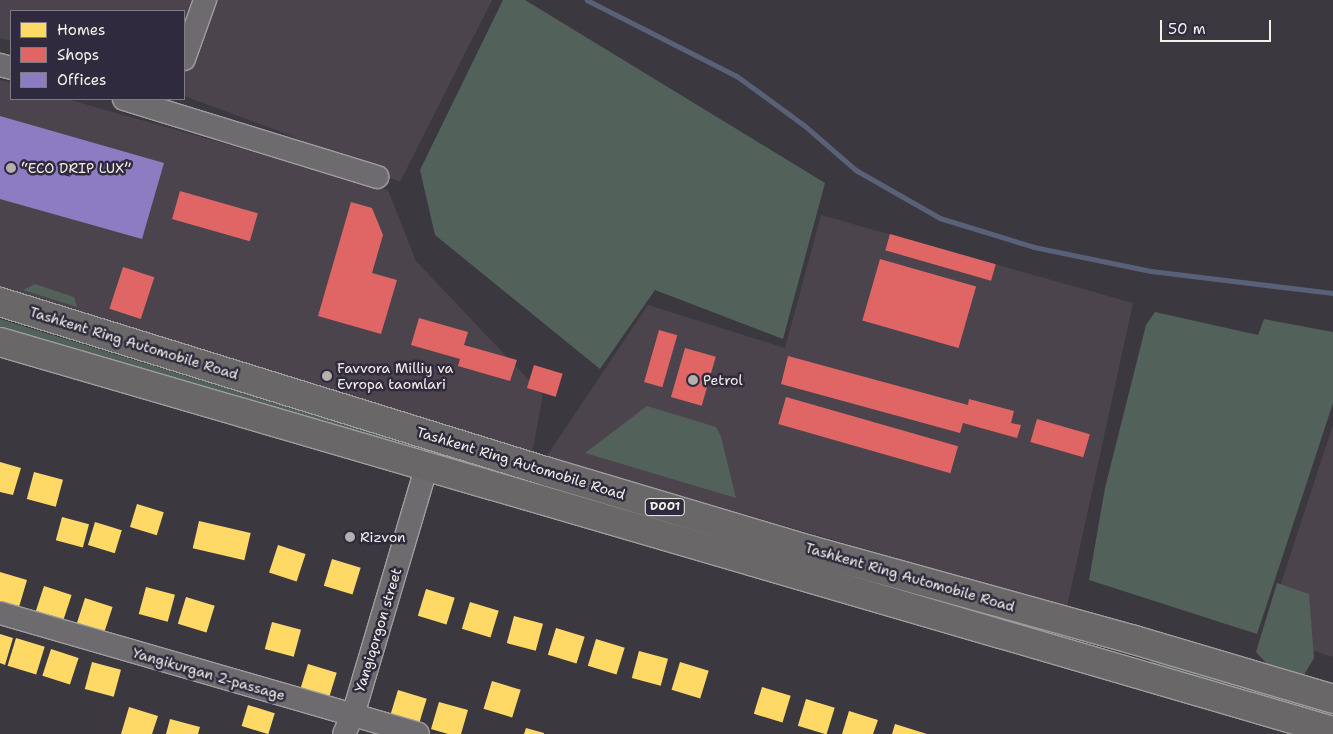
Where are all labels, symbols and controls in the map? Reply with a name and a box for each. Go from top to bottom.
legend [10,10,185,100]
scale bar [1163,10,1274,42]
text: 50 m [1168,19,1206,39]
text: Homes [57,20,105,40]
text: Shops [57,45,99,65]
text: Offices [57,70,106,90]
place label: “ECO DRIP LUX” [21,160,131,176]
marker: “ECO DRIP LUX” [5,162,17,174]
street label: Tashkent Ring Automobile Road [28,303,240,383]
place label: Favvora Milliy va Evropa taomlari [337,360,453,392]
marker: Favvora Milliy va Evropa taomlari [321,370,333,382]
place label: Petrol [703,372,743,388]
marker: Petrol [687,374,699,386]
street label: Tashkent Ring Automobile Road [415,423,627,503]
road number: D001 [644,498,686,516]
place label: Rizvon [360,529,406,545]
marker: Rizvon [344,531,356,543]
street label: Tashkent Ring Automobile Road [803,539,1017,615]
street label: Yangiqorgon street [351,566,405,694]
street label: Yangikurgan 2-passage [131,644,287,704]

